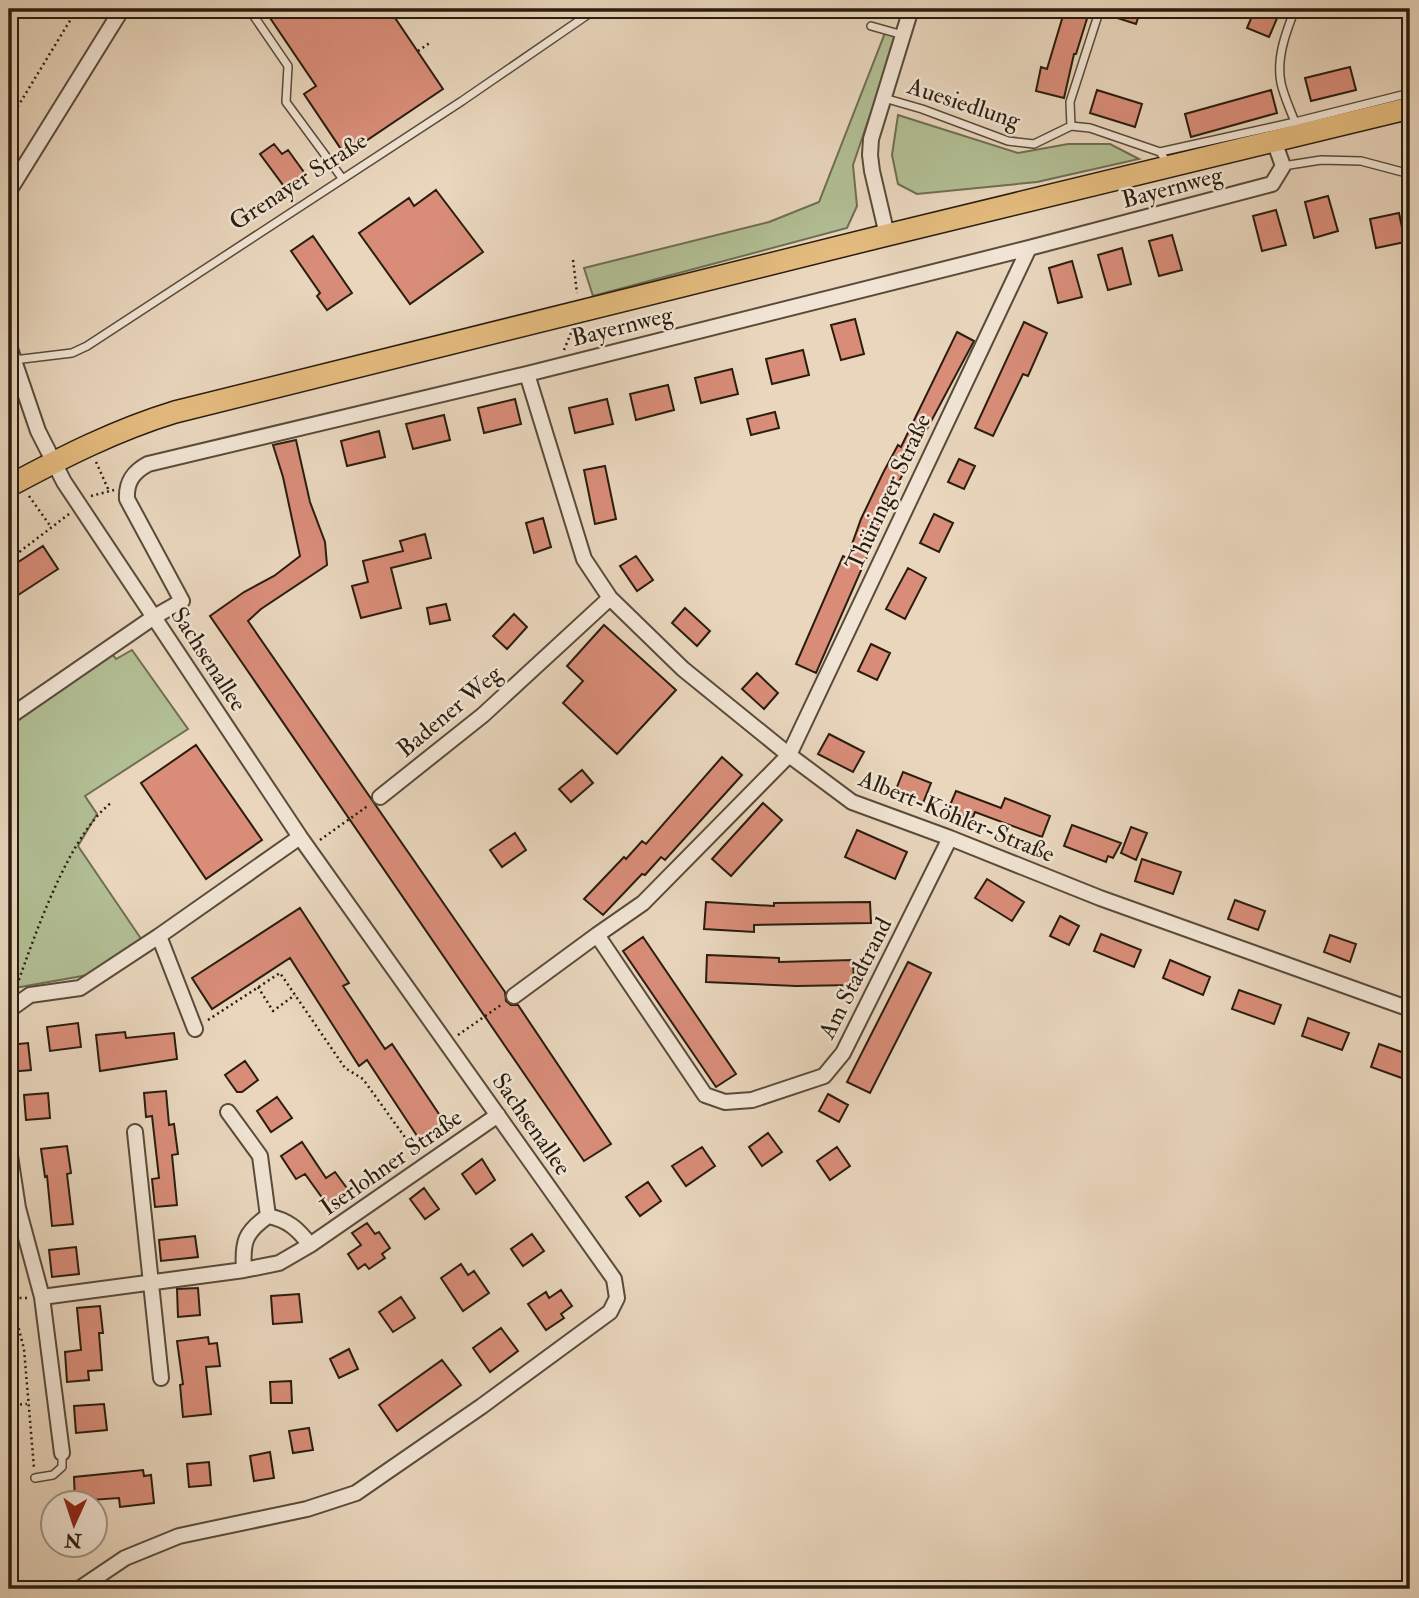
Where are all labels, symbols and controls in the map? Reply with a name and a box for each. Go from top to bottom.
street label: Auesiedlung [903,70,1025,137]
street label: Grenayer Straße [223,125,373,238]
street label: Bayernweg [1118,159,1227,216]
street label: Bayernweg [568,299,677,354]
street label: Thüringer Straße [839,409,938,575]
street label: Sachsenallee [163,601,254,717]
street label: Badener Weg [390,658,509,764]
street label: Albert-Köhler-Straße [853,763,1059,870]
street label: Am Stadtrand [811,912,899,1045]
street label: Sachsenallee [485,1067,578,1182]
street label: Iserlohner Straße [314,1102,468,1223]
north arrow [38,1490,108,1560]
text: N [63,1527,83,1552]

